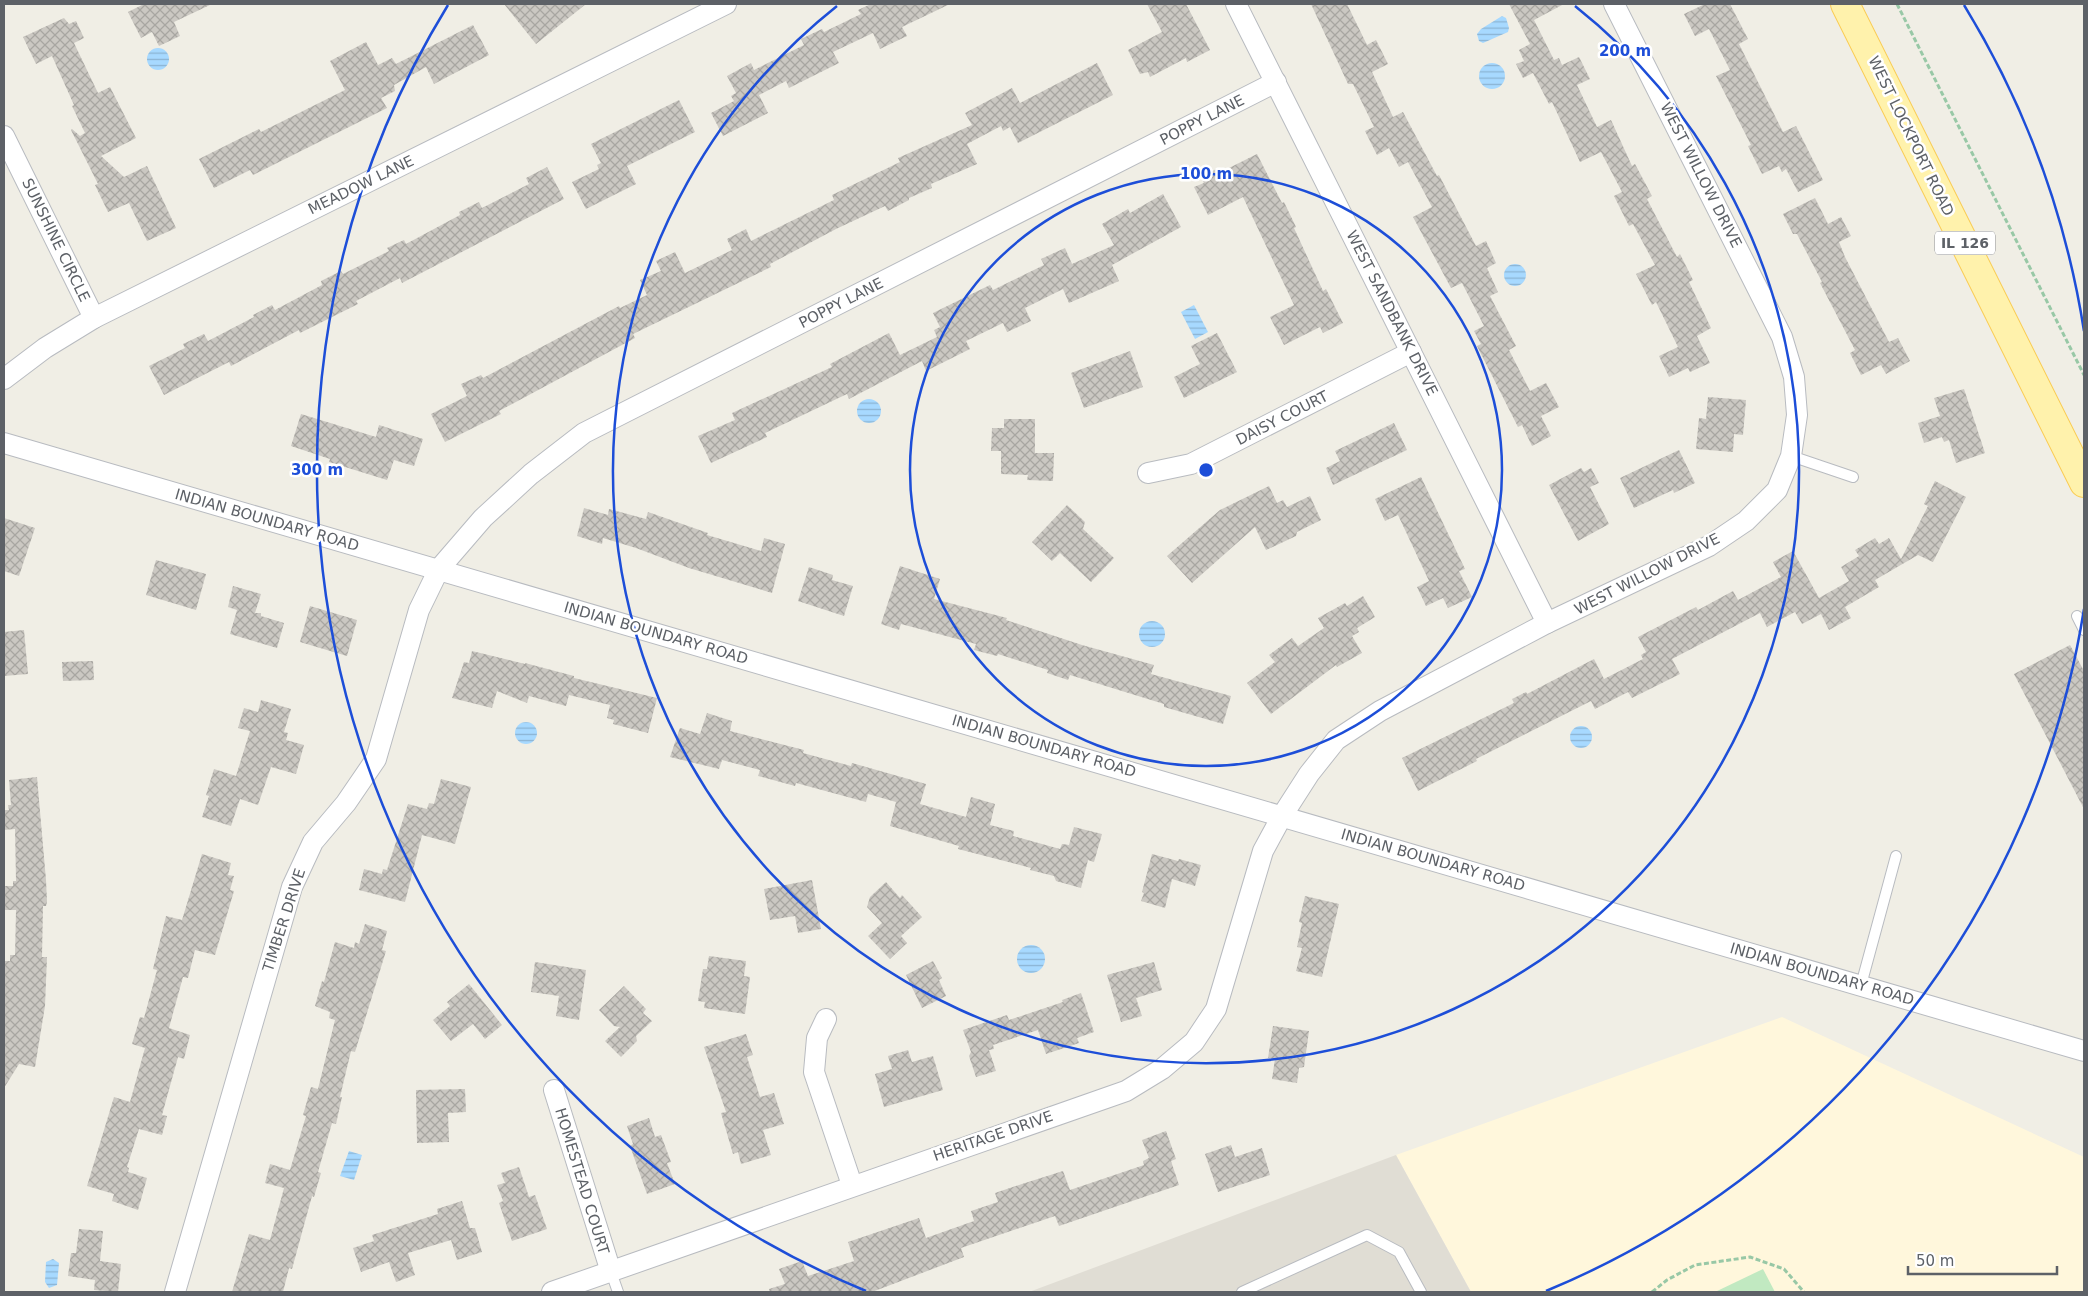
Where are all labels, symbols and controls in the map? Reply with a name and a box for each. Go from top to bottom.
text: 200 m [1599,42,1651,60]
street label: WEST LOCKPORT ROAD [1864,53,1958,219]
street label: POPPY LANE [1157,91,1247,149]
street label: WEST WILLOW DRIVE [1656,99,1746,251]
street label: MEADOW LANE [305,152,417,218]
text: 100 m [1180,165,1232,183]
street label: SUNSHINE CIRCLE [18,175,94,305]
street label: WEST SANDBANK DRIVE [1342,227,1442,399]
road number: IL 126 [1935,232,1995,254]
street label: POPPY LANE [796,274,886,332]
street label: DAISY COURT [1233,387,1332,449]
text: 300 m [291,461,343,479]
centre of rings [1197,461,1215,479]
street label: INDIAN BOUNDARY ROAD [173,485,361,555]
street label: WEST WILLOW DRIVE [1571,529,1723,619]
street label: INDIAN BOUNDARY ROAD [562,598,750,668]
street label: INDIAN BOUNDARY ROAD [950,711,1138,781]
street label: INDIAN BOUNDARY ROAD [1339,825,1527,895]
street label: TIMBER DRIVE [259,866,309,975]
street label: INDIAN BOUNDARY ROAD [1728,939,1916,1009]
street label: HOMESTEAD COURT [551,1106,613,1257]
street label: HERITAGE DRIVE [931,1107,1055,1165]
scale bar [1908,1244,2057,1276]
text: 50 m [1916,1252,1954,1270]

